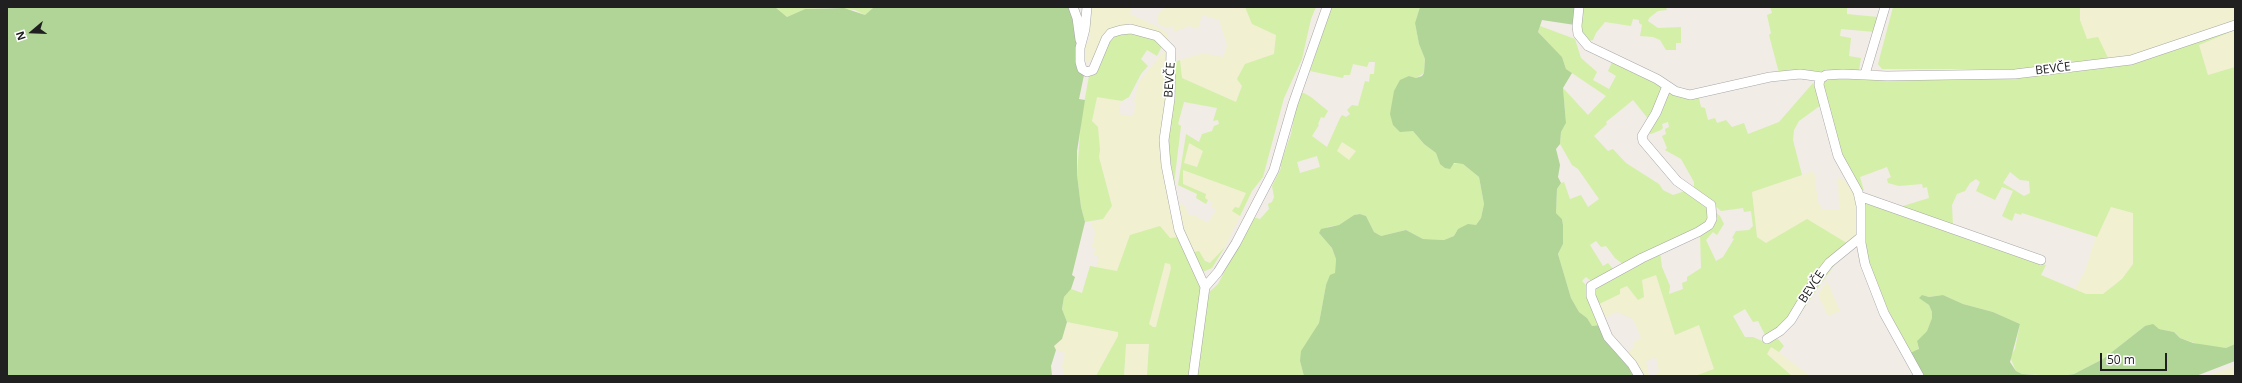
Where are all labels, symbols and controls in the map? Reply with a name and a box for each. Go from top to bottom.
north arrow [12,12,52,52]
text: N [12,29,29,43]
street label: BEVČE [2034,60,2072,78]
street label: BEVČE [1162,62,1178,98]
street label: BEVČE [1796,268,1828,306]
scale bar [2102,345,2169,371]
text: 50 m [2107,351,2135,368]

